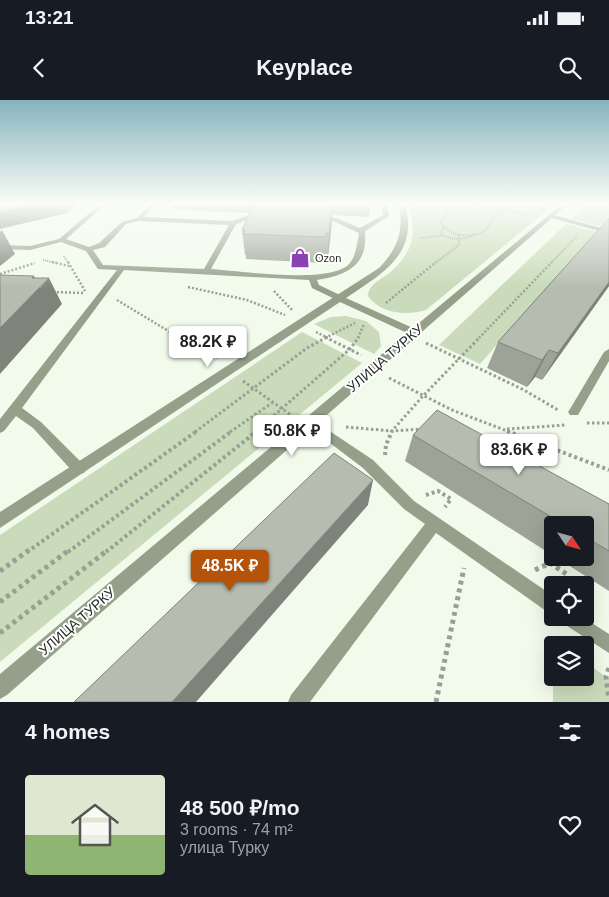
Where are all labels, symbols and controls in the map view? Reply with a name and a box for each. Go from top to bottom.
text: 13:21 [25,7,74,28]
icon: back [25,54,53,82]
icon: search [556,54,584,82]
text: Keyplace [256,55,353,80]
shop icon: Ozon [289,247,311,269]
place label: Ozon [315,252,341,264]
street label: УЛИЦА ТУРКУ [344,321,426,395]
pin: 88.2K ₽ [162,326,254,368]
text: 88.2K ₽ [180,333,236,350]
pin: 50.8K ₽ [246,414,338,457]
text: 50.8K ₽ [264,422,320,439]
pin: 83.6K ₽ [473,434,565,476]
text: 83.6K ₽ [491,441,547,458]
north arrow [544,516,594,566]
map controls [544,516,594,686]
pin: 48.5K ₽ [184,550,276,592]
text: 48.5K ₽ [202,557,258,574]
button: locate [544,576,594,626]
street label: УЛИЦА ТУРКУ [36,584,118,658]
button: layers [544,636,594,686]
icon: filters [556,718,584,746]
text: 4 homes [25,720,110,743]
icon: home [65,795,125,855]
text: 48 500 ₽/mo [180,796,300,819]
icon: heart [556,811,584,839]
text: 3 rooms · 74 m² [180,821,293,838]
text: улица Турку [180,839,269,856]

